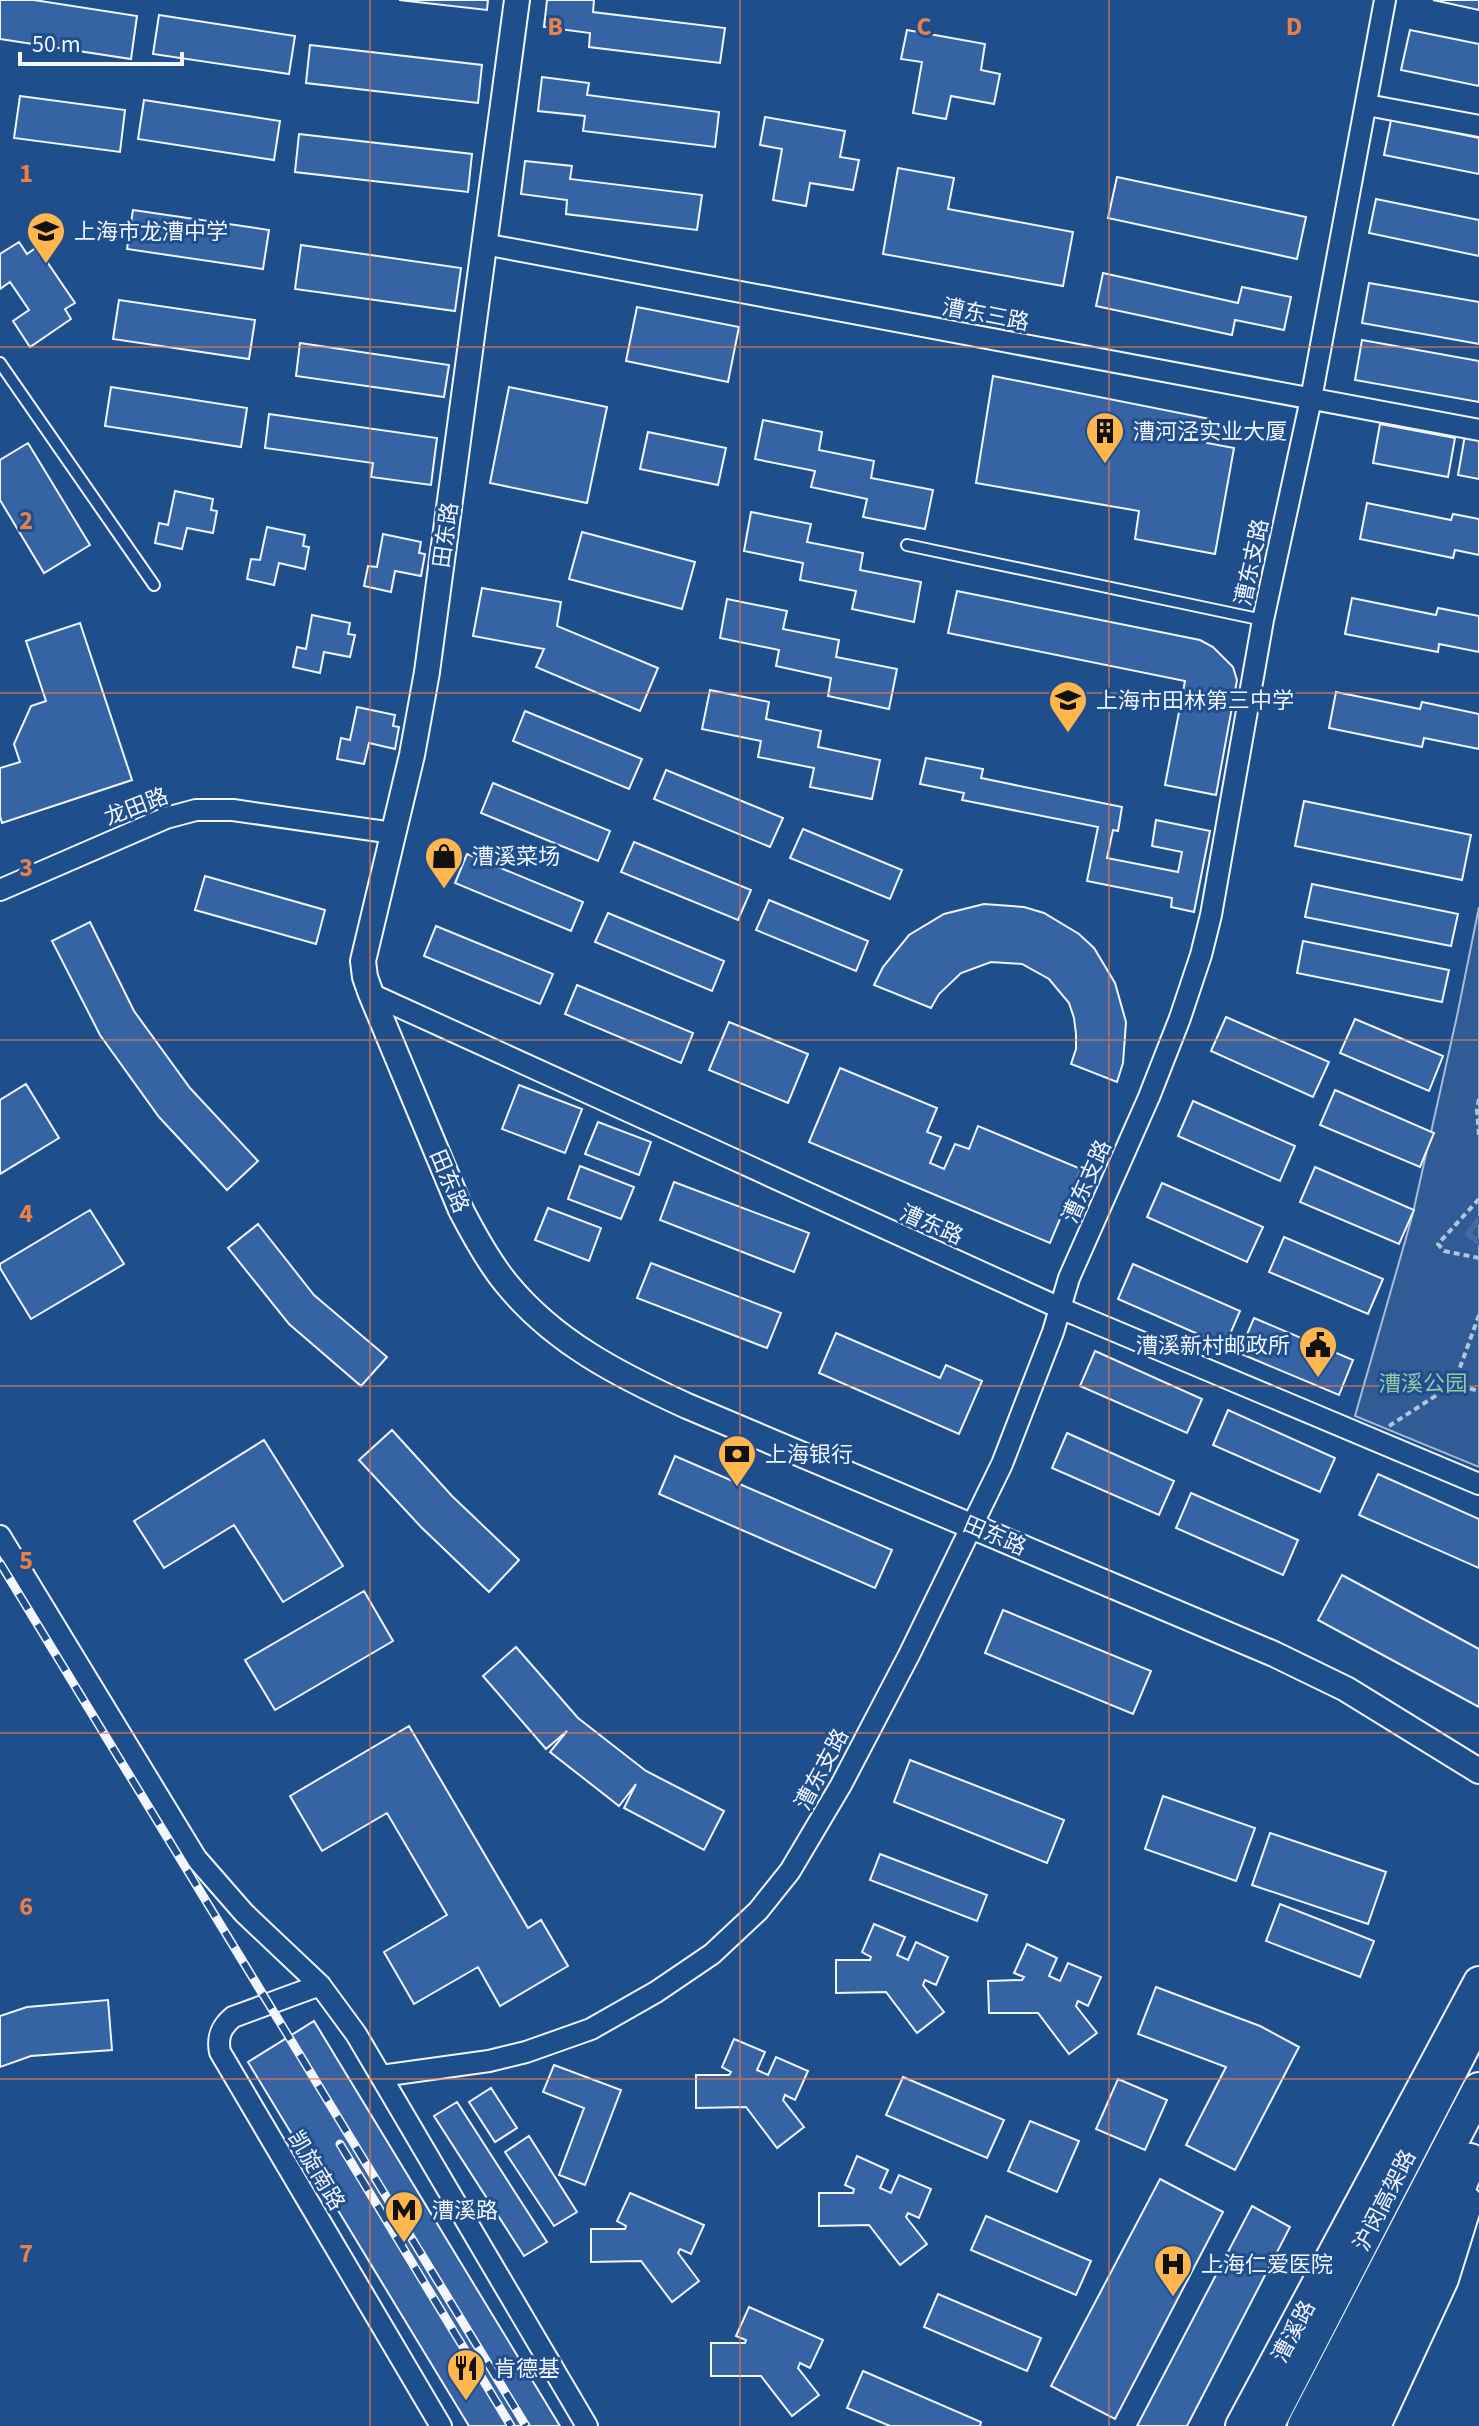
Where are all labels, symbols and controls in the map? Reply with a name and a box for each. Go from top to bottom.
text: B [547,8,563,45]
text: C [916,8,932,45]
text: D [1286,8,1302,45]
scale bar [20,16,182,66]
text: 50 m [32,27,81,62]
text: 1 [19,155,33,192]
school or university icon: 上海市龙漕中学 [25,210,67,265]
place label: 上海市龙漕中学 [74,216,228,248]
street label: 漕东三路 [940,291,1032,339]
building icon: 漕河泾实业大厦 [1084,410,1126,465]
place label: 漕河泾实业大厦 [1133,416,1287,448]
street label: 田东路 [426,500,466,570]
text: 2 [19,502,33,539]
street label: 漕东支路 [1227,516,1277,609]
school or university icon: 上海市田林第三中学 [1047,679,1089,734]
place label: 上海市田林第三中学 [1096,685,1294,717]
street label: 龙田路 [100,780,173,834]
shop icon: 漕溪菜场 [423,835,465,890]
place label: 漕溪菜场 [472,841,560,873]
text: 3 [19,849,33,886]
street label: 漕东支路 [1054,1135,1119,1228]
street label: 田东路 [421,1145,477,1218]
text: 4 [19,1195,33,1232]
street label: 漕东路 [895,1197,968,1253]
public building icon: 漕溪新村邮政所 [1297,1324,1339,1379]
place label: 漕溪新村邮政所 [1136,1330,1290,1362]
park label: 漕溪公园 [1379,1368,1467,1400]
bank icon: 上海银行 [716,1433,758,1488]
place label: 上海银行 [765,1439,853,1471]
street label: 田东路 [958,1508,1031,1564]
text: 5 [19,1542,33,1579]
street label: 漕东支路 [787,1723,857,1816]
text: 6 [19,1888,33,1925]
street label: 凯旋南路 [280,2125,353,2216]
street label: 沪闵高架路 [1346,2144,1424,2257]
metro station icon: 漕溪路 [383,2189,425,2244]
place label: 漕溪路 [432,2195,498,2227]
text: 7 [19,2235,33,2272]
hospital icon: 上海仁爱医院 [1152,2243,1194,2298]
place label: 上海仁爱医院 [1201,2249,1333,2281]
street label: 漕溪路 [1264,2295,1324,2368]
restaurant icon: 肯德基 [445,2347,487,2402]
place label: 肯德基 [494,2353,560,2385]

